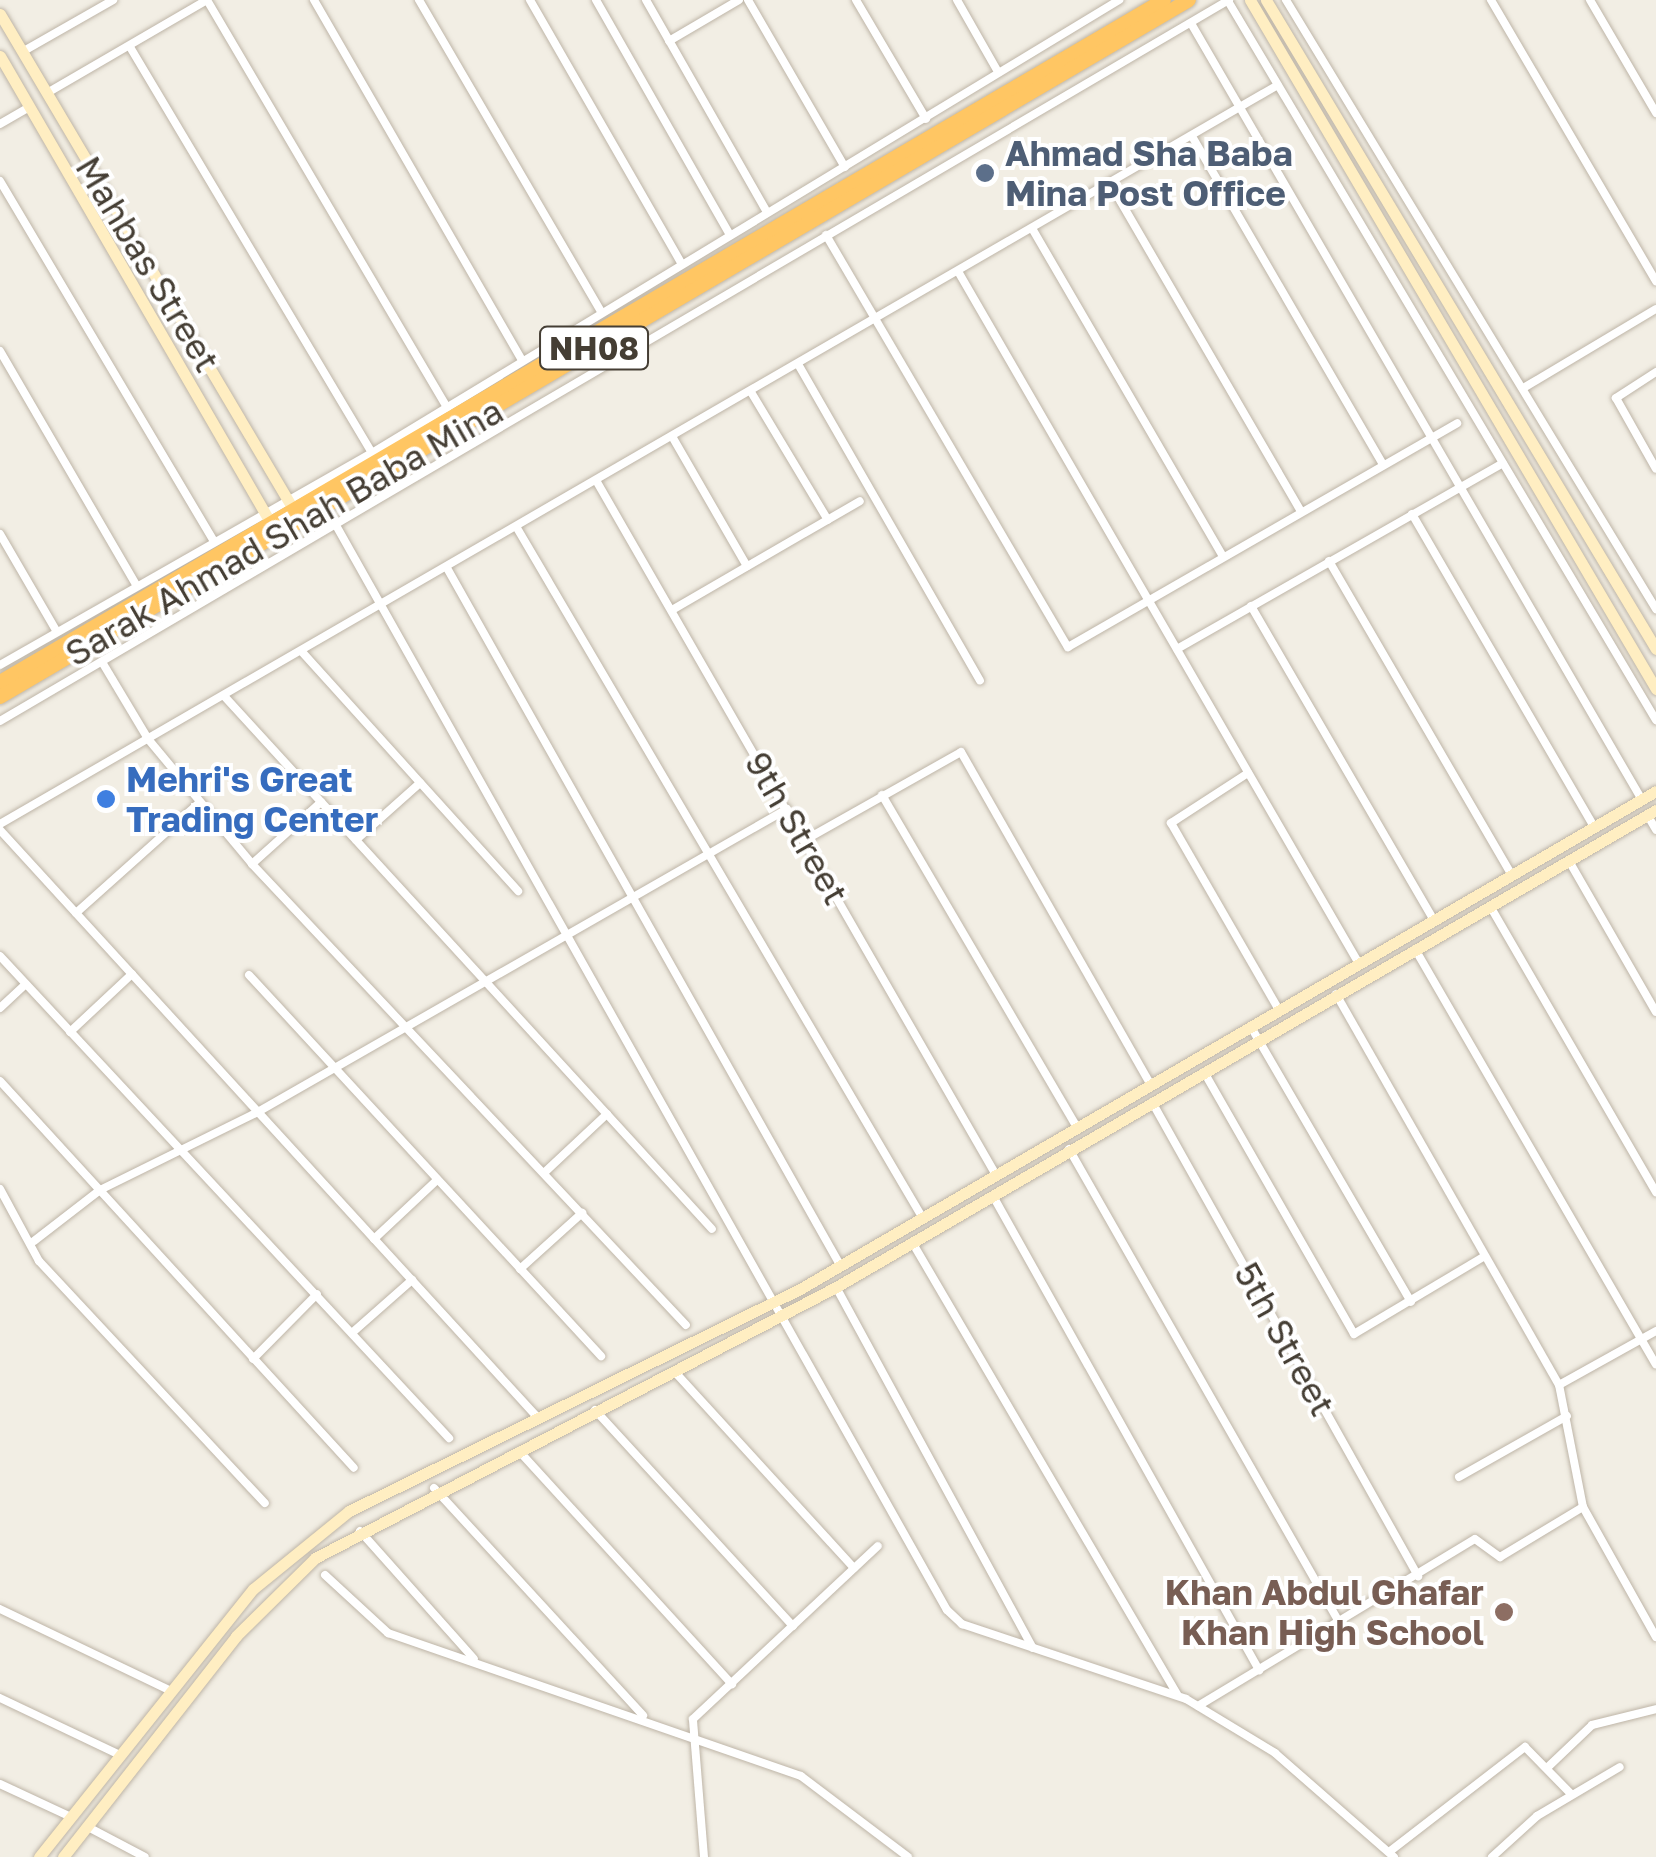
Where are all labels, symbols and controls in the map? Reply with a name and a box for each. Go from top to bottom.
place label: Ahmad Sha Baba Mina Post Office [1005,132,1293,214]
street label: Mahbas Street [67,149,229,379]
marker: Ahmad Sha Baba Mina Post Office [974,162,996,184]
road number: NH08 [539,321,649,375]
street label: Sarak Ahmad Shah Baba Mina [58,389,510,675]
street label: 9th Street [737,744,857,912]
place label: Mehri's Great Trading Center [126,758,378,840]
marker: Mehri's Great Trading Center [95,788,117,810]
street label: 5th Street [1226,1255,1344,1423]
place label: Khan Abdul Ghafar Khan High School [1165,1571,1484,1653]
marker: Khan Abdul Ghafar Khan High School [1493,1601,1515,1623]

